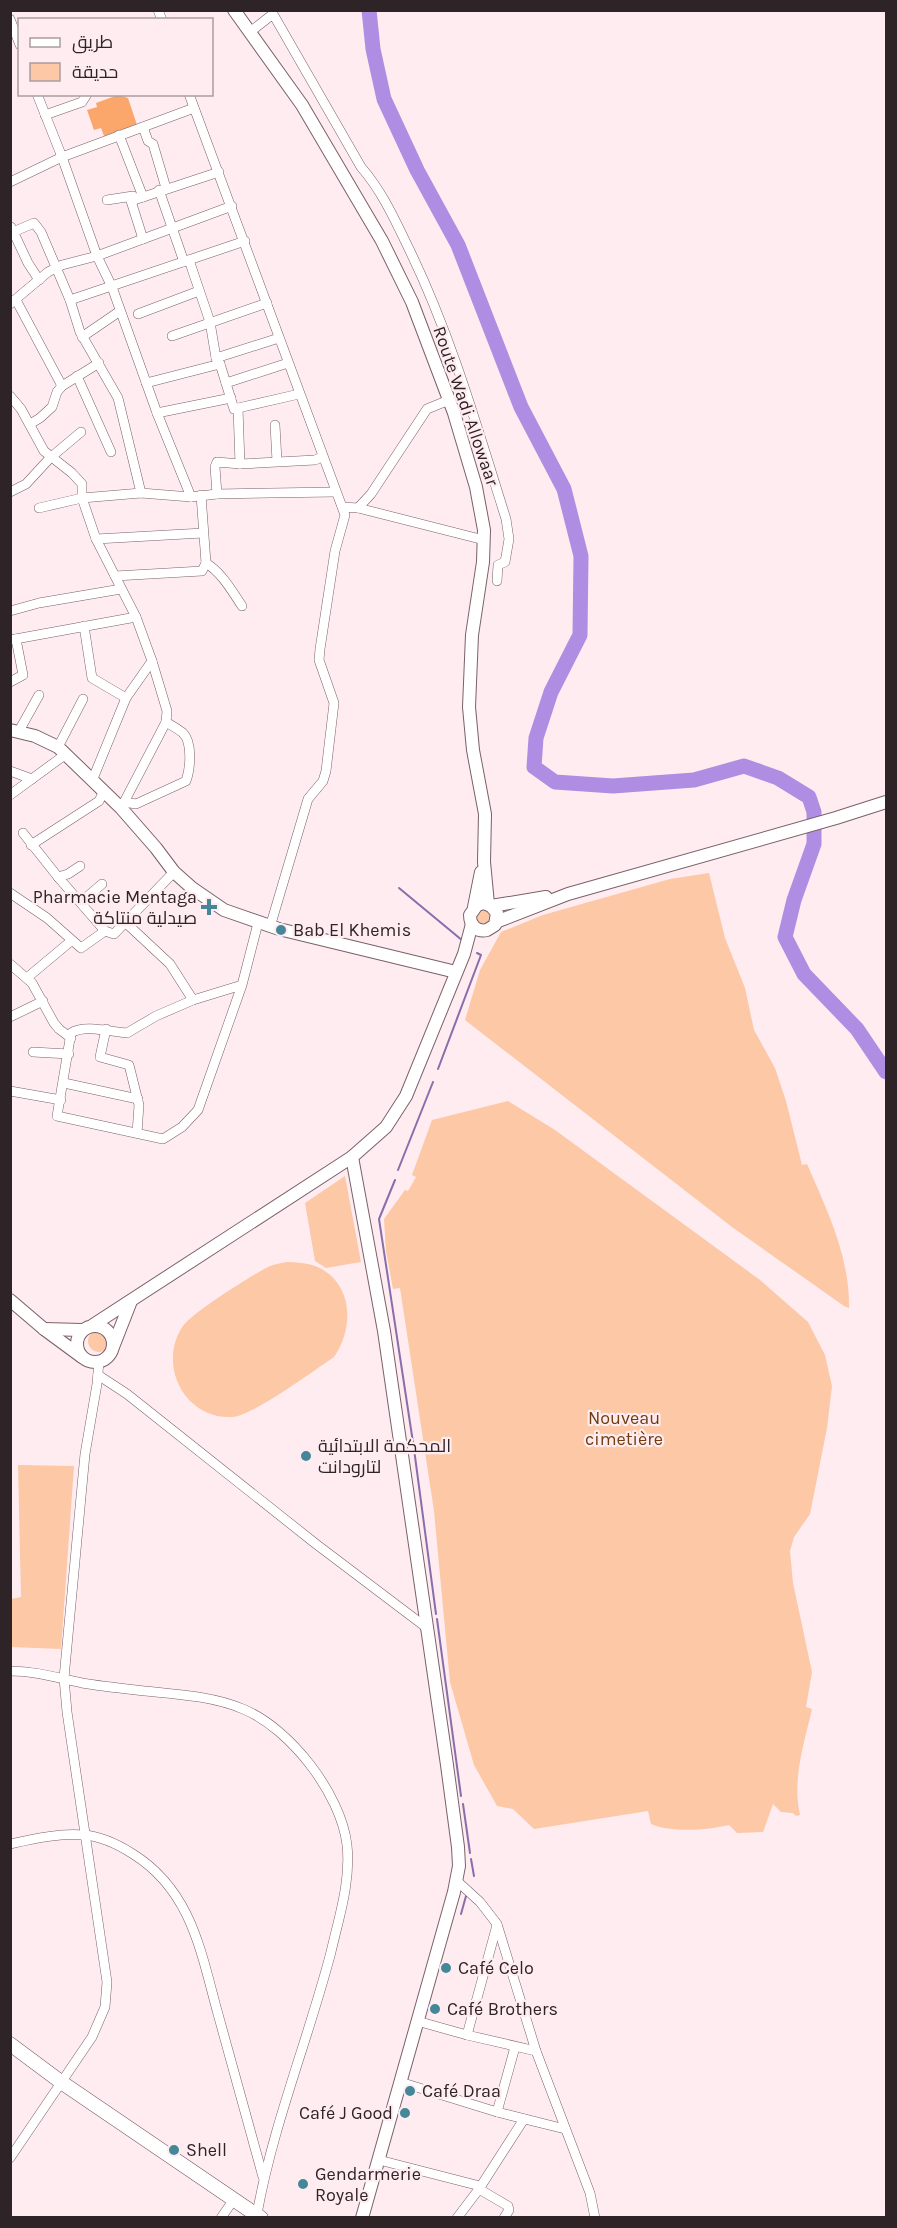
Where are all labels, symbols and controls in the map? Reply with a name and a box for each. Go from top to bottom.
legend [18,18,213,96]
text: طريق [72,31,113,54]
text: حديقة [72,61,118,83]
street label: Route Wadi Allowaar [428,323,504,489]
place label: Pharmacie Mentaga صيدلية منتاكة [33,886,197,929]
marker: Pharmacie Mentaga صيدلية منتاكة [202,900,216,914]
place label: Bab El Khemis [293,919,411,941]
marker: Bab El Khemis [274,923,288,937]
park label: Nouveau cimetière [585,1407,663,1450]
place label: المحكمة الابتدائية لتارودانت [318,1435,451,1478]
marker: المحكمة الابتدائية لتارودانت [299,1449,313,1463]
place label: Café Celo [458,1957,534,1979]
marker: Café Celo [439,1961,453,1975]
place label: Café Brothers [447,1998,558,2020]
marker: Café Brothers [428,2002,442,2016]
place label: Café Draa [422,2080,501,2102]
marker: Café Draa [403,2084,417,2098]
place label: Café J Good [299,2102,393,2124]
marker: Café J Good [398,2106,412,2120]
place label: Shell [186,2139,227,2161]
marker: Shell [167,2143,181,2157]
place label: Gendarmerie Royale [315,2163,421,2206]
marker: Gendarmerie Royale [296,2177,310,2191]

